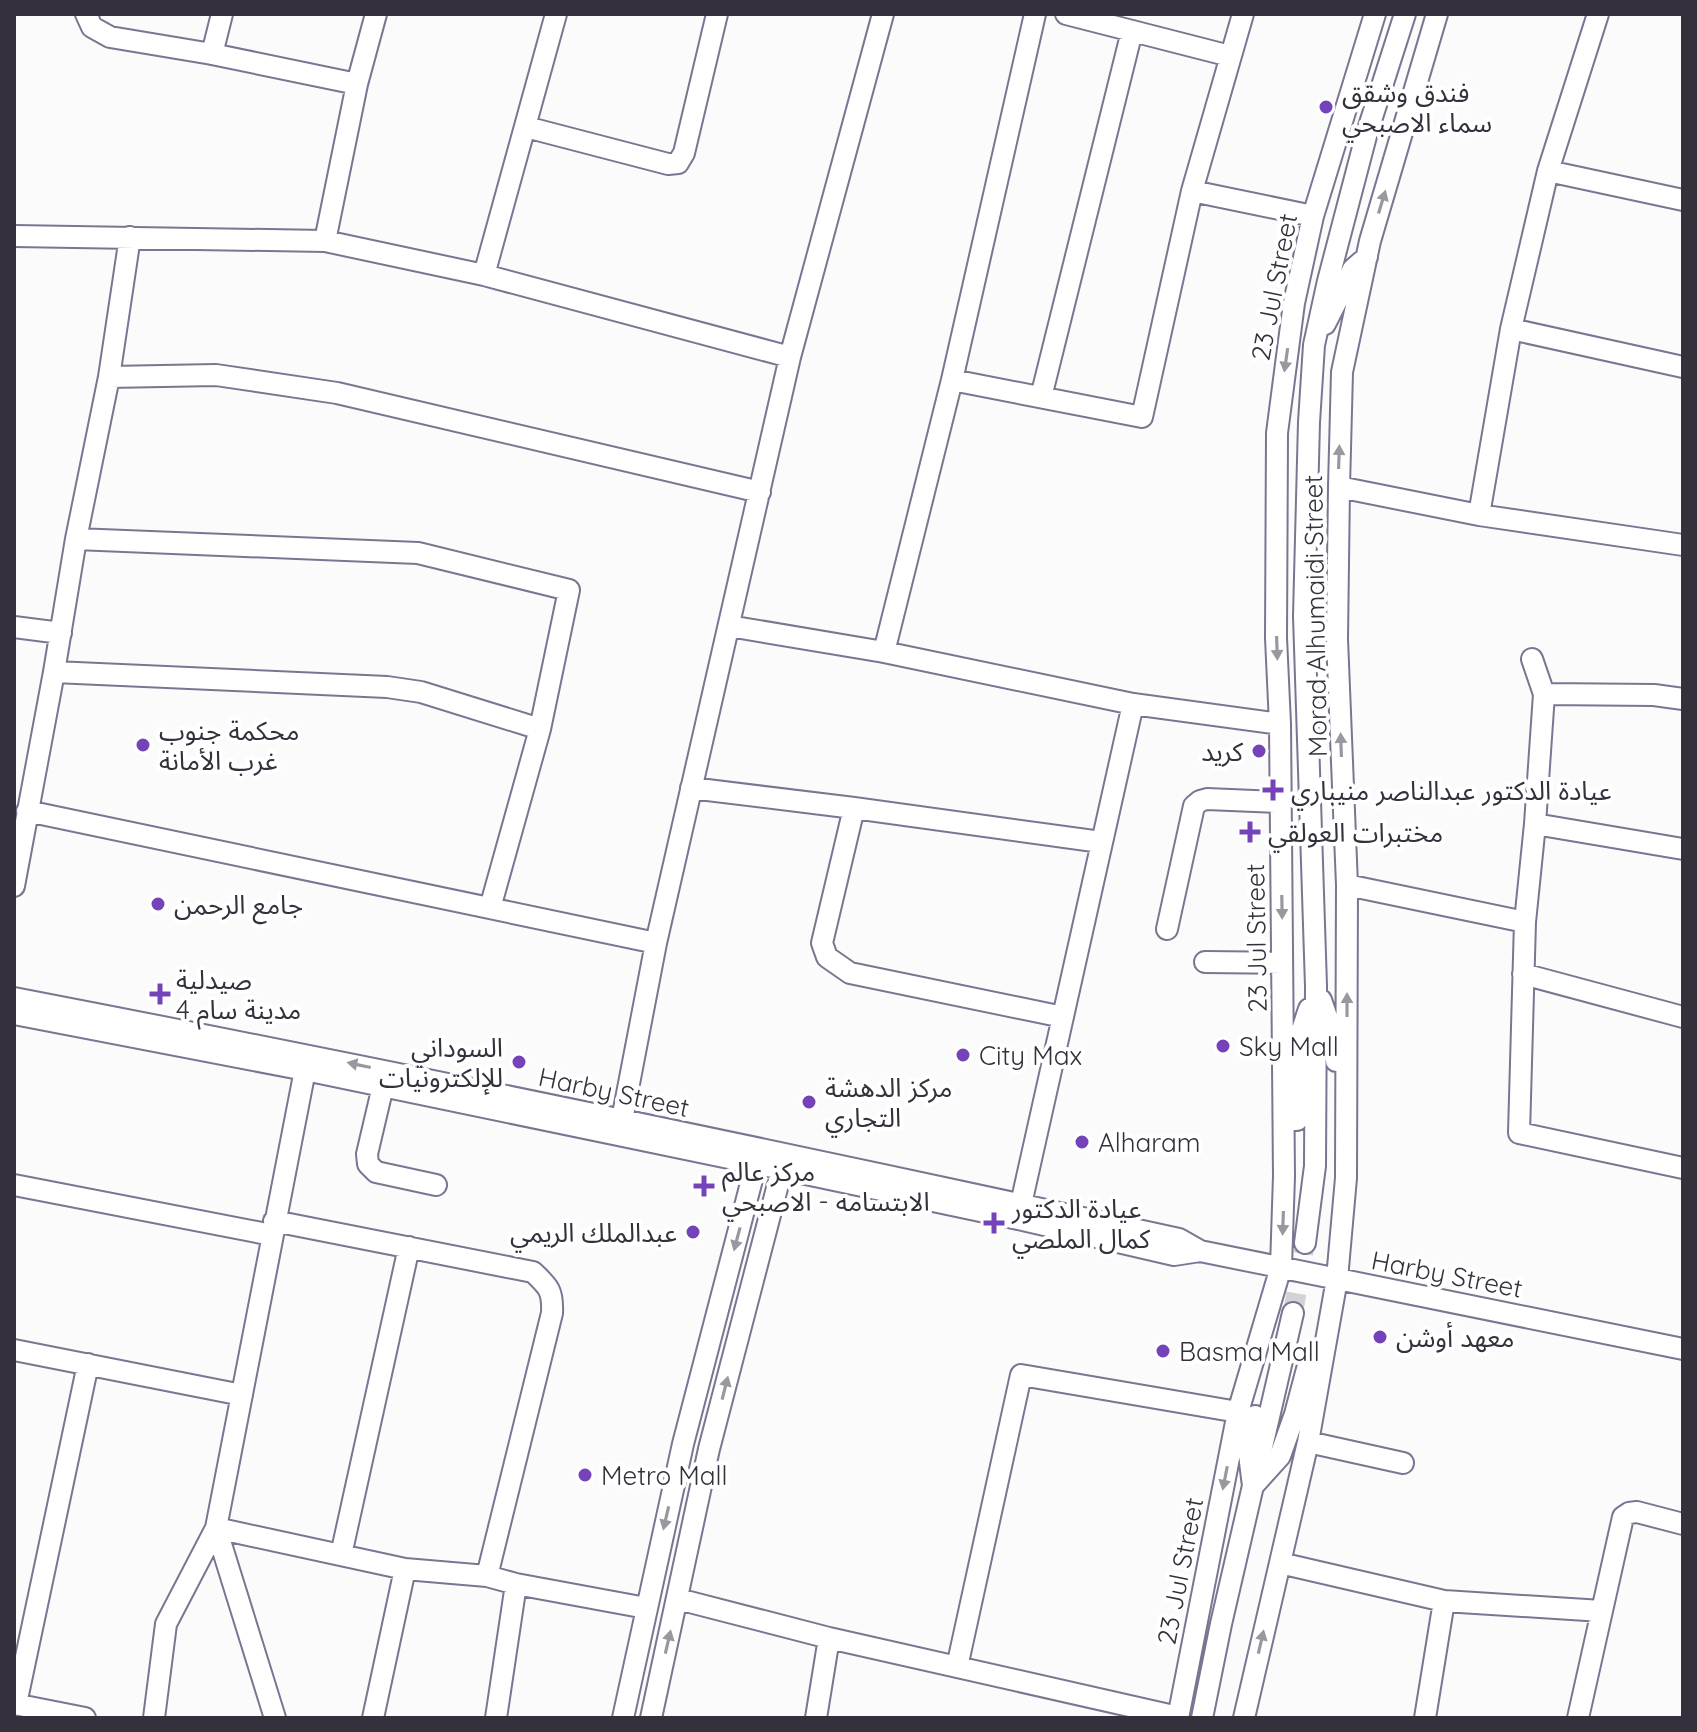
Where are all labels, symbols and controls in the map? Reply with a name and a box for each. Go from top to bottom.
place label: فندق وشقق سماء الاصبحي [1342,76,1492,143]
marker: فندق وشقق سماء الاصبحي [1317,98,1335,116]
one-way arrow [1376,190,1389,214]
street label: 23 Jul Street [1244,211,1304,363]
one-way arrow [1279,348,1292,373]
one-way arrow [1333,444,1346,469]
street label: Morad Alhumaidi Street [1296,475,1334,757]
one-way arrow [1270,636,1283,661]
place label: محكمة جنوب غرب الأمانة [159,714,300,777]
one-way arrow [1335,732,1348,757]
place label: كريد [1201,735,1243,768]
marker: محكمة جنوب غرب الأمانة [134,736,152,754]
marker: كريد [1250,742,1268,760]
place label: عيادة الدكتور عبدالناصر منيباري [1291,774,1612,811]
marker: عيادة الدكتور عبدالناصر منيباري [1262,779,1284,801]
place label: مختبرات العولقي [1268,816,1443,853]
marker: مختبرات العولقي [1239,821,1261,843]
street label: 23 Jul Street [1238,863,1274,1013]
place label: جامع الرحمن [174,888,303,925]
marker: جامع الرحمن [149,895,167,913]
one-way arrow [1275,895,1288,920]
place label: صيدلية مدينة سام 4 [176,963,301,1030]
marker: صيدلية مدينة سام 4 [151,985,169,1003]
one-way arrow [1341,992,1353,1017]
place label: Sky Mall [1239,1030,1339,1063]
place label: السوداني للإلكترونيات [379,1031,503,1095]
marker: Sky Mall [1214,1037,1232,1055]
place label: City Max [979,1039,1082,1072]
marker: City Max [954,1046,972,1064]
marker: السوداني للإلكترونيات [510,1053,528,1071]
one-way arrow [346,1058,371,1071]
street label: Harby Street [536,1060,692,1124]
place label: مركز الدهشة التجاري [825,1071,952,1138]
marker: مركز الدهشة التجاري [800,1093,818,1111]
place label: Alharam [1098,1126,1201,1159]
marker: Alharam [1073,1133,1091,1151]
place label: مركز عالم الابتسامه - الاصبحي [722,1155,930,1222]
marker: مركز عالم الابتسامه - الاصبحي [693,1175,715,1197]
place label: عيادة الدكتور كمال الملصي [1011,1192,1150,1259]
one-way arrow [1276,1211,1289,1236]
marker: عيادة الدكتور كمال الملصي [983,1212,1005,1234]
place label: عبدالملك الريمي [510,1216,677,1253]
marker: عبدالملك الريمي [684,1223,702,1241]
one-way arrow [730,1227,742,1252]
street label: Harby Street [1369,1243,1525,1305]
place label: معهد أوشن [1396,1321,1514,1354]
marker: معهد أوشن [1371,1328,1389,1346]
place label: Basma Mall [1179,1335,1320,1368]
marker: Basma Mall [1154,1342,1172,1360]
one-way arrow [720,1376,732,1401]
place label: Metro Mall [601,1459,727,1492]
marker: Metro Mall [576,1466,594,1484]
one-way arrow [1219,1466,1231,1491]
street label: 23 Jul Street [1150,1495,1210,1647]
one-way arrow [659,1506,672,1531]
one-way arrow [662,1629,675,1654]
one-way arrow [1255,1629,1268,1654]

